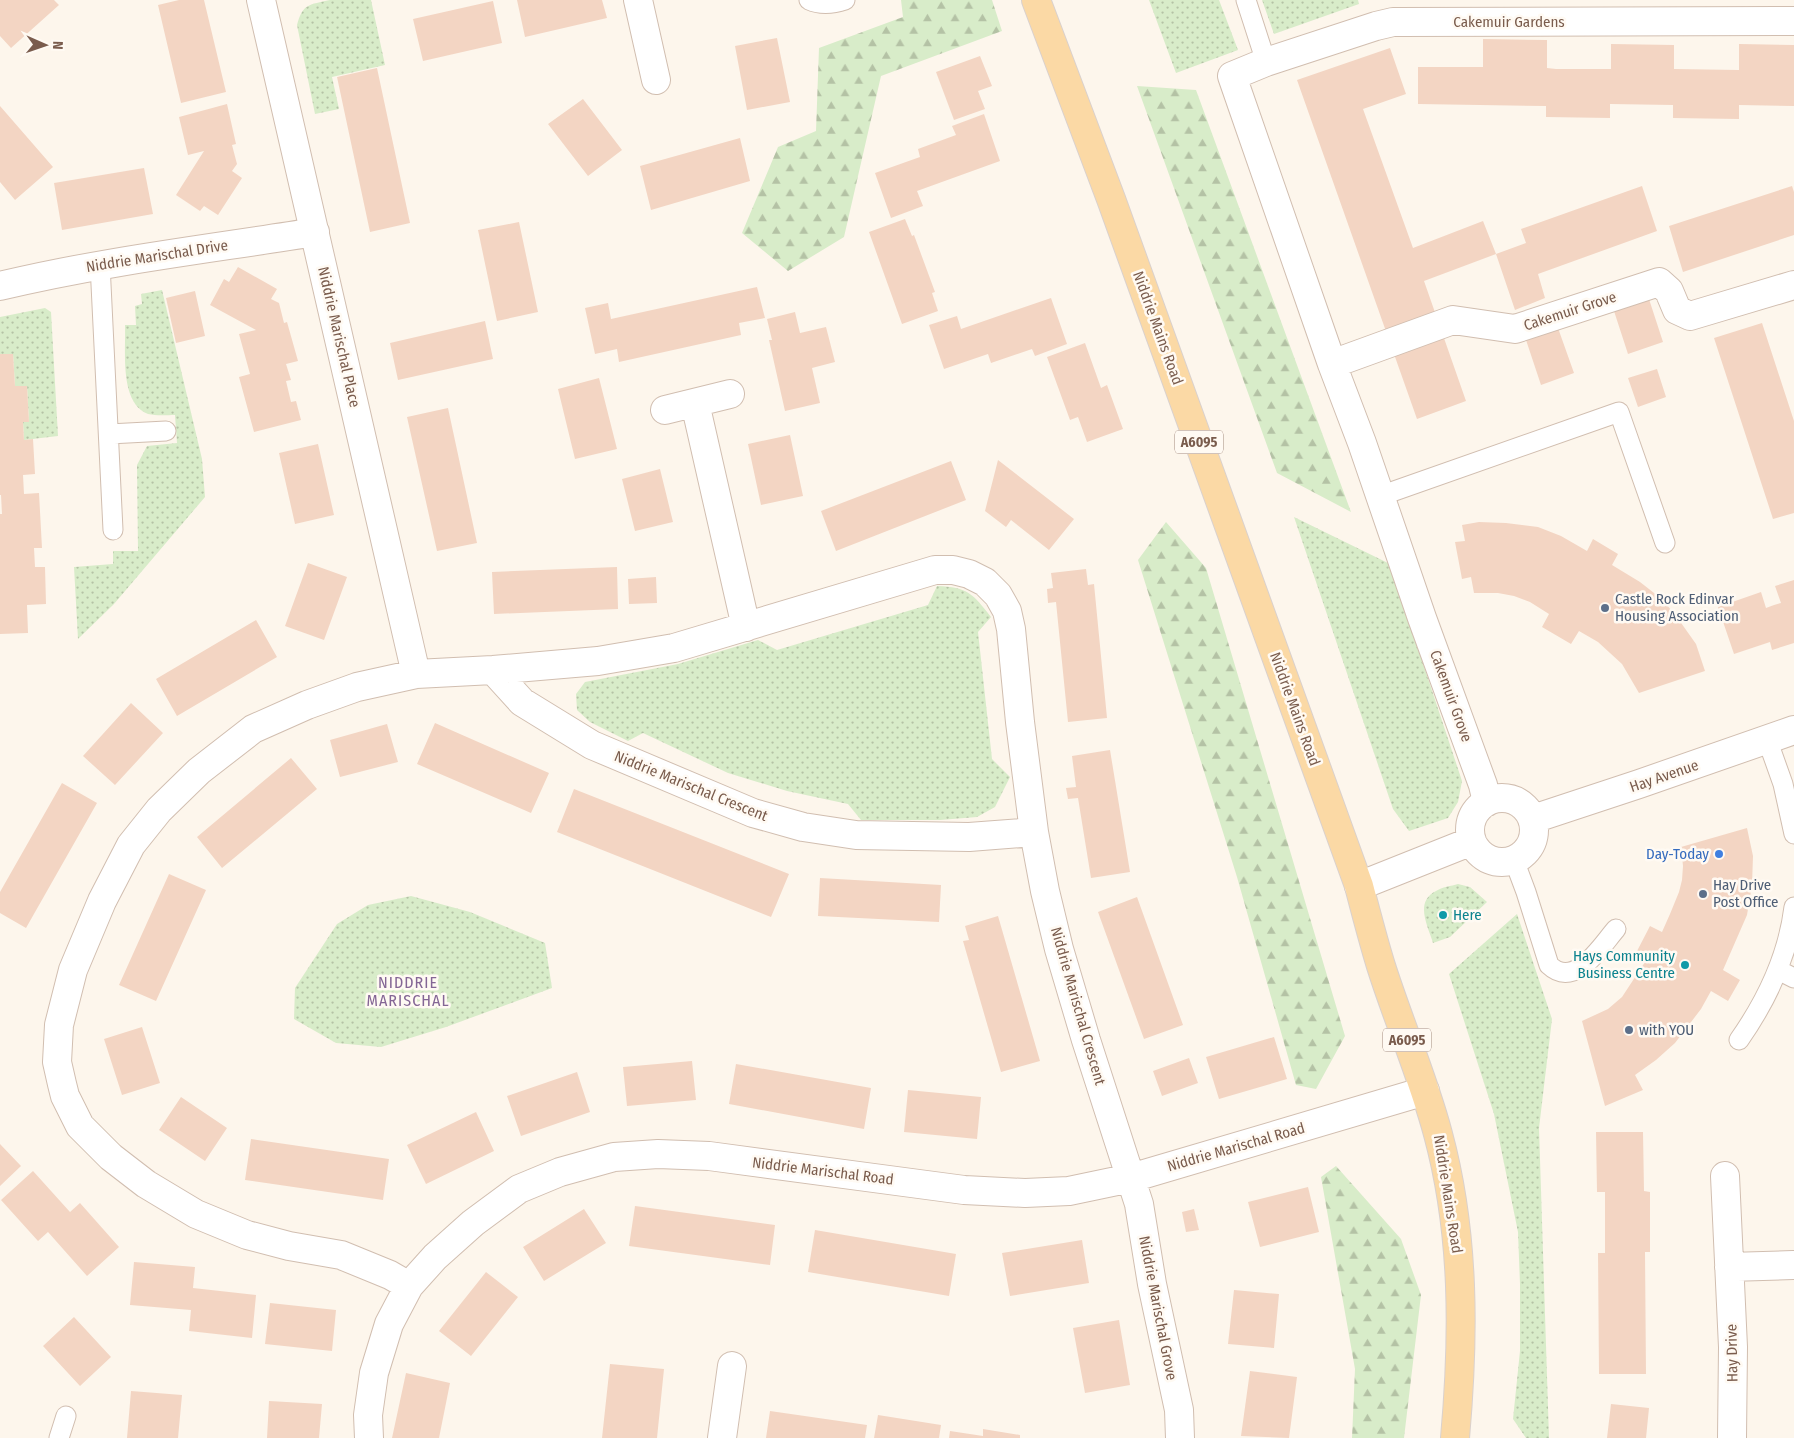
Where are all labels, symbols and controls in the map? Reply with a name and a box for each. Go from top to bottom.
street label: Cakemuir Gardens [1453,13,1565,31]
north arrow [20,20,70,70]
text: N [49,41,66,50]
street label: Niddrie Marischal Drive [85,236,229,276]
street label: Niddrie Marischal Place [314,265,364,409]
street label: Niddrie Mains Road [1129,269,1187,387]
street label: Cakemuir Grove [1521,288,1619,334]
road number: A6095 [1175,431,1223,454]
place label: Castle Rock Edinvar Housing Association [1615,590,1739,625]
marker: Castle Rock Edinvar Housing Association [1599,602,1611,614]
street label: Cakemuir Grove [1426,648,1476,744]
street label: Niddrie Mains Road [1266,650,1324,768]
street label: Niddrie Marischal Crescent [612,747,770,825]
street label: Hay Avenue [1627,756,1701,796]
place label: Day-Today [1646,845,1709,863]
marker: Day-Today [1713,848,1725,860]
place label: Hay Drive Post Office [1713,876,1779,911]
marker: Hay Drive Post Office [1697,888,1709,900]
place label: Here [1453,906,1482,924]
marker: Here [1437,909,1449,921]
street label: Niddrie Marischal Crescent [1047,925,1109,1087]
place label: Hays Community Business Centre [1573,947,1675,982]
marker: Hays Community Business Centre [1679,959,1691,971]
district label: NIDDRIE MARISCHAL [367,973,449,1010]
place label: with YOU [1639,1021,1694,1039]
marker: with YOU [1623,1024,1635,1036]
road number: A6095 [1383,1028,1431,1052]
street label: Niddrie Marischal Road [1165,1119,1307,1175]
street label: Niddrie Mains Road [1430,1134,1466,1254]
street label: Niddrie Marischal Road [751,1153,895,1189]
street label: Niddrie Marischal Grove [1135,1234,1181,1382]
street label: Hay Drive [1722,1324,1742,1382]

